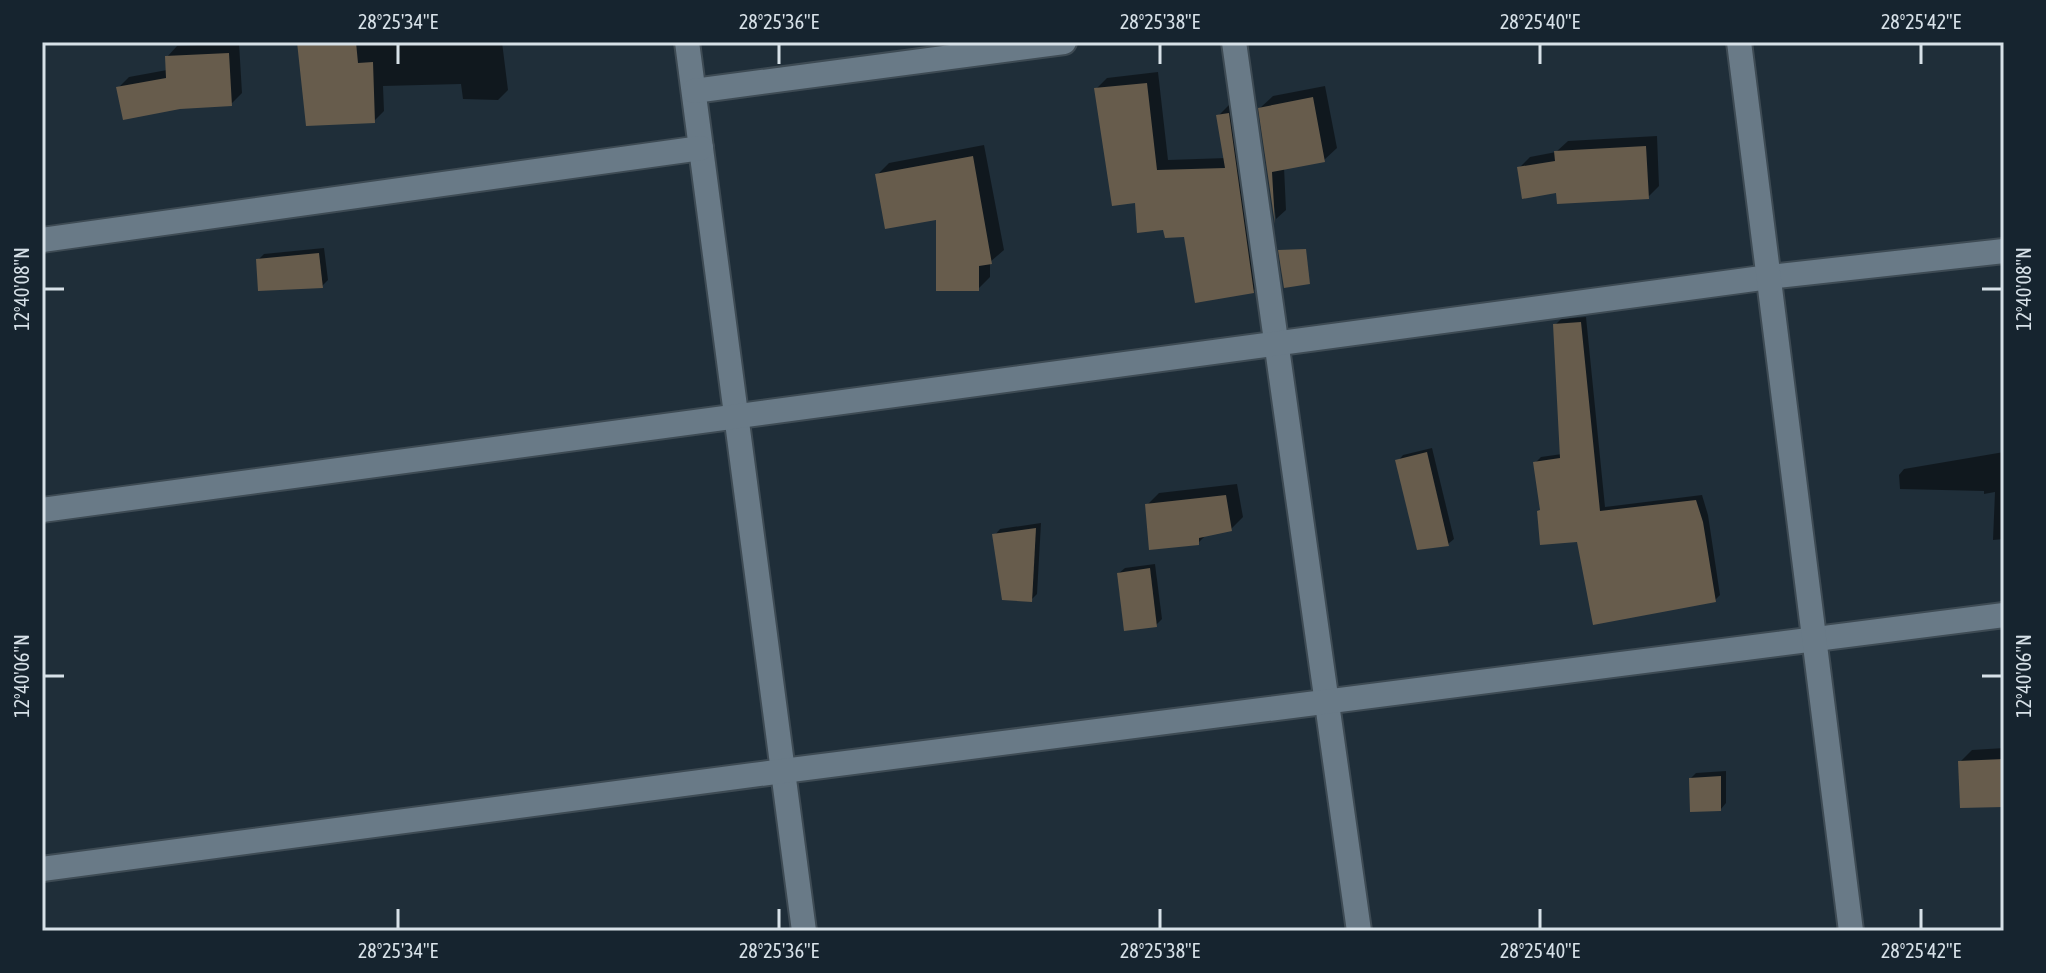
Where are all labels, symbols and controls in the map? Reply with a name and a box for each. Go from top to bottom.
text: 28°25'34"E [358,10,439,33]
text: 28°25'36"E [739,10,820,33]
text: 28°25'38"E [1120,10,1201,33]
text: 28°25'40"E [1500,10,1581,33]
text: 28°25'42"E [1881,10,1962,33]
text: 12°40'08"N [10,247,33,331]
text: 12°40'08"N [2012,247,2035,331]
text: 12°40'06"N [10,634,33,718]
text: 12°40'06"N [2012,634,2035,718]
text: 28°25'34"E [358,939,439,962]
text: 28°25'36"E [739,939,820,962]
text: 28°25'38"E [1120,939,1201,962]
text: 28°25'40"E [1500,939,1581,962]
text: 28°25'42"E [1881,939,1962,962]

